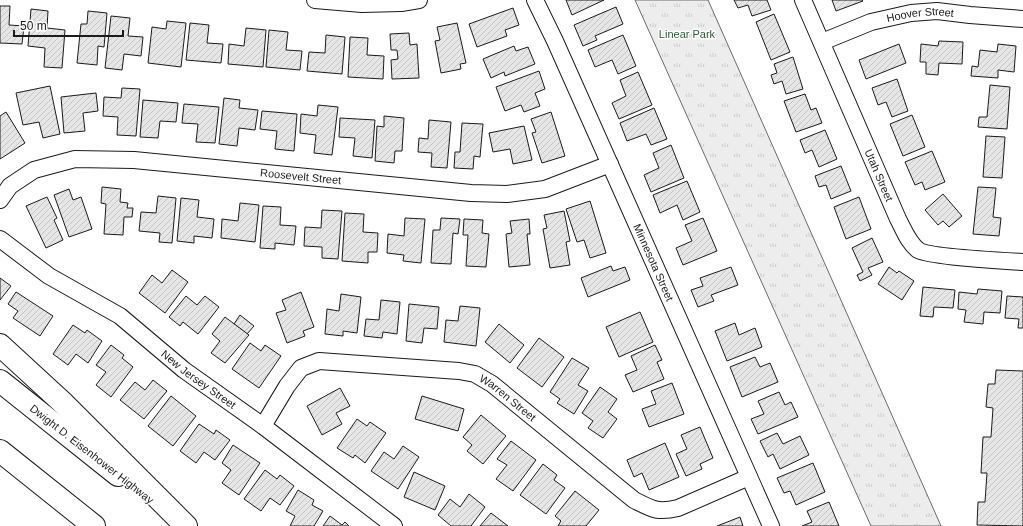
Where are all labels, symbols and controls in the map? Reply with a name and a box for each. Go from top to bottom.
street label: Hoover Street [885,5,955,24]
scale bar [14,12,123,38]
text: 50 m [20,19,47,33]
park label: Linear Park [659,28,716,40]
street label: Utah Street [862,147,896,203]
street label: Roosevelt Street [260,166,342,186]
street label: Minnesota Street [631,222,676,303]
street label: New Jersey Street [159,348,238,411]
street label: Warren Street [478,372,538,423]
street label: Dwight D. Eisenhower Highway [28,402,157,506]

